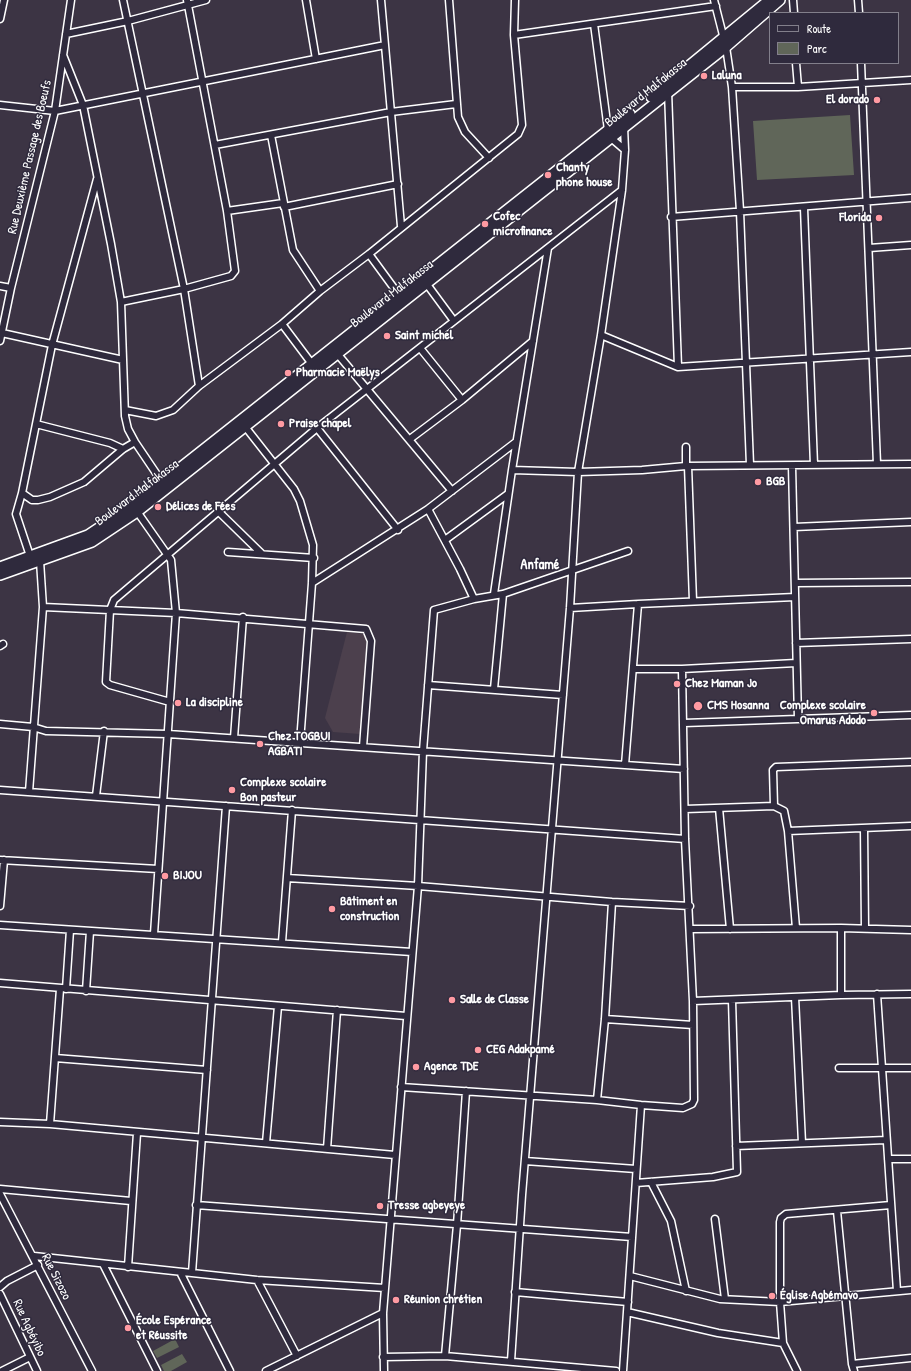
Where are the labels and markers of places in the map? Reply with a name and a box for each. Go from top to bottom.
place label: Laluna [712,68,742,84]
marker: Laluna [699,71,709,81]
place label: El dorado [826,92,869,108]
marker: El dorado [872,95,882,105]
place label: Chanty phone house [556,160,612,191]
marker: Chanty phone house [543,170,553,180]
place label: Cofec microfinance [493,209,552,240]
place label: Florida [839,210,871,226]
marker: Florida [874,213,884,223]
marker: Cofec microfinance [480,219,490,229]
place label: Saint michel [395,328,453,344]
marker: Saint michel [382,331,392,341]
place label: Pharmacie Maëlys [296,365,380,381]
marker: Pharmacie Maëlys [283,368,293,378]
place label: Praise chapel [289,416,351,432]
marker: Praise chapel [276,419,286,429]
place label: BGB [766,474,785,490]
marker: BGB [753,477,763,487]
place label: Délices de Fées [166,499,235,515]
marker: Délices de Fées [153,502,163,512]
place label: Chez Maman Jo [685,676,757,692]
marker: Chez Maman Jo [672,679,682,689]
place label: La discipline [186,695,243,711]
marker: La discipline [173,698,183,708]
place label: CMS Hosanna [707,698,769,714]
place label: Complexe scolaire Omarus Adodo [780,698,866,729]
marker: CMS Hosanna [692,700,704,712]
marker: Complexe scolaire Omarus Adodo [869,708,879,718]
place label: Chez TOGBUI AGBATI [268,729,331,760]
marker: Chez TOGBUI AGBATI [255,739,265,749]
place label: Complexe scolaire Bon pasteur [240,775,326,806]
marker: Complexe scolaire Bon pasteur [227,785,237,795]
place label: BIJOU [173,868,202,884]
marker: BIJOU [160,871,170,881]
place label: Bâtiment en construction [340,894,399,925]
marker: Bâtiment en construction [327,904,337,914]
place label: Salle de Classe [460,992,529,1008]
marker: Salle de Classe [447,995,457,1005]
place label: CEG Adakpamé [486,1042,555,1058]
marker: CEG Adakpamé [473,1045,483,1055]
place label: Agence TDE [424,1059,478,1075]
marker: Agence TDE [411,1062,421,1072]
place label: Tresse agbeyeye [388,1198,465,1214]
marker: Tresse agbeyeye [375,1201,385,1211]
place label: Église Agbémavo [780,1288,858,1304]
marker: Église Agbémavo [767,1291,777,1301]
place label: Réunion chrétien [404,1292,482,1308]
marker: Réunion chrétien [391,1295,401,1305]
place label: École Espérance et Réussite [136,1313,211,1344]
marker: École Espérance et Réussite [123,1323,133,1333]

